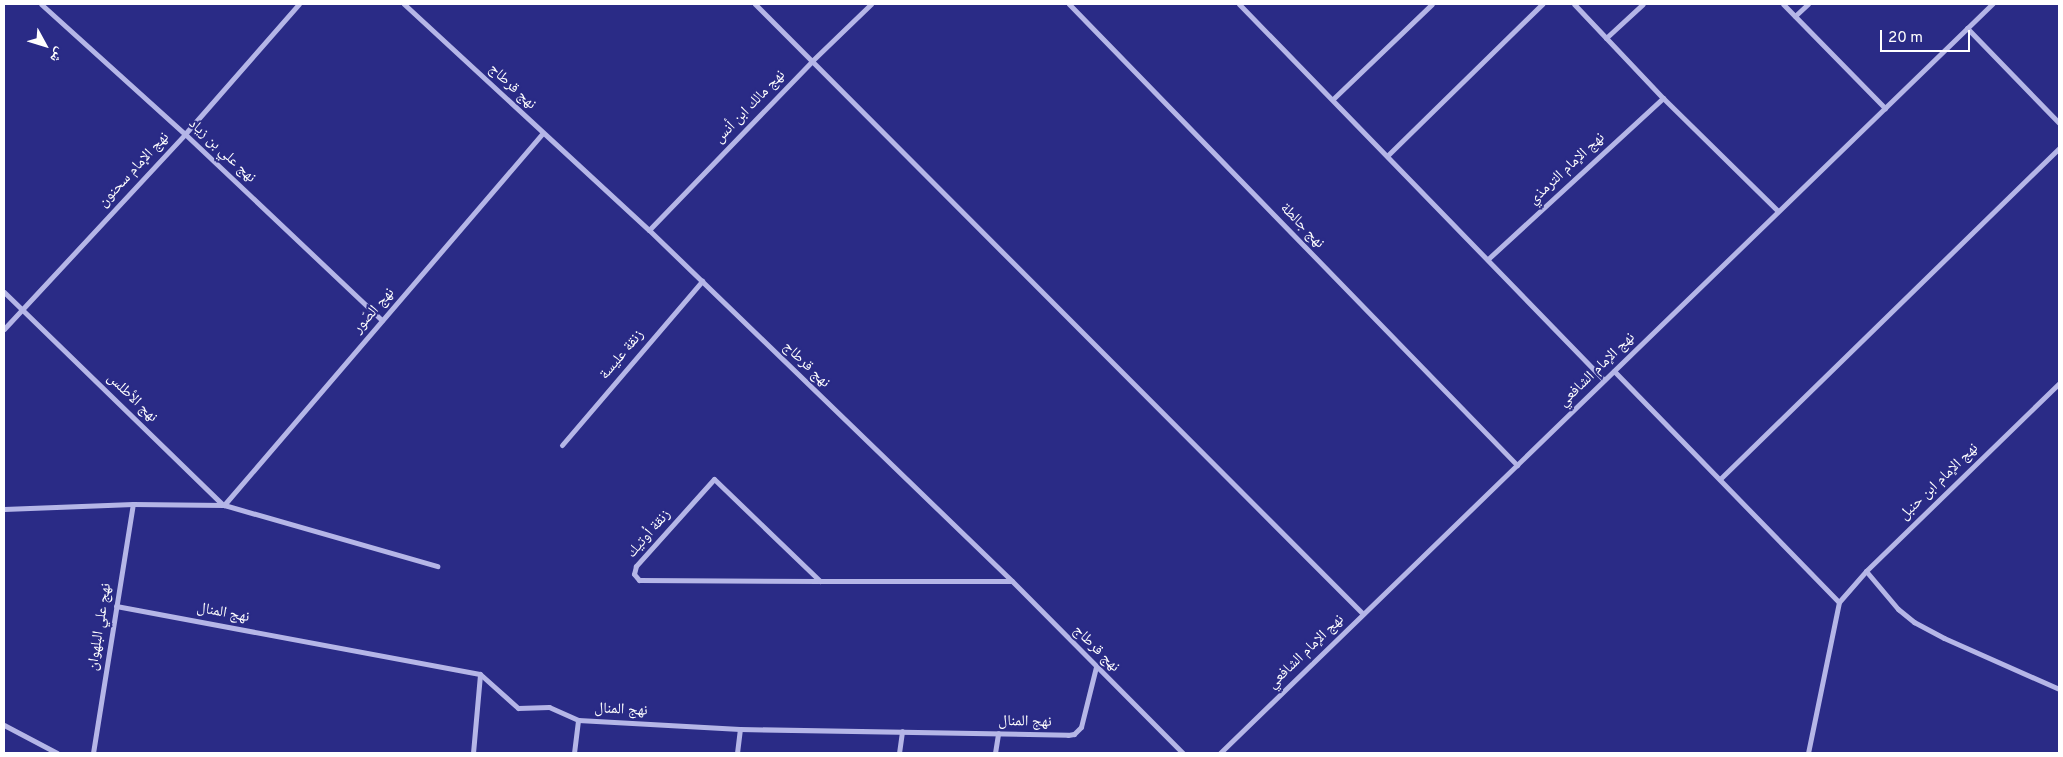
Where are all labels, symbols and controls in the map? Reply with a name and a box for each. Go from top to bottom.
north arrow [20,20,70,70]
scale bar [1883,20,1973,52]
text: 20 m [1888,29,1923,48]
text: ش [46,44,68,66]
street label: نهج قرطاج [484,60,540,114]
street label: نهج مالك ابن أنس [711,67,789,147]
street label: نهج علي بن زياد [184,115,260,187]
street label: نهج الإمام سحنون [95,129,173,211]
street label: نهج الإمام الترمذي [1525,129,1609,209]
street label: نهج جالطة [1276,200,1328,252]
street label: نهج الصّور [349,284,399,338]
street label: زنقة عليسة [596,326,648,384]
street label: نهج الإمام الشافعي [1555,329,1639,411]
street label: نهج قرطاج [779,338,833,392]
street label: نهج الأطلس [103,369,161,427]
street label: نهج الإمام ابن حنبل [1896,440,1982,524]
street label: زنقة أوتيك [623,506,675,562]
street label: نهج علي البلهوان [84,582,116,672]
street label: نهج المنال [195,599,251,627]
street label: نهج الإمام الشافعي [1264,611,1348,693]
street label: نهج قرطاج [1069,622,1123,676]
street label: نهج المنال [594,700,648,720]
street label: نهج المنال [998,713,1052,731]

